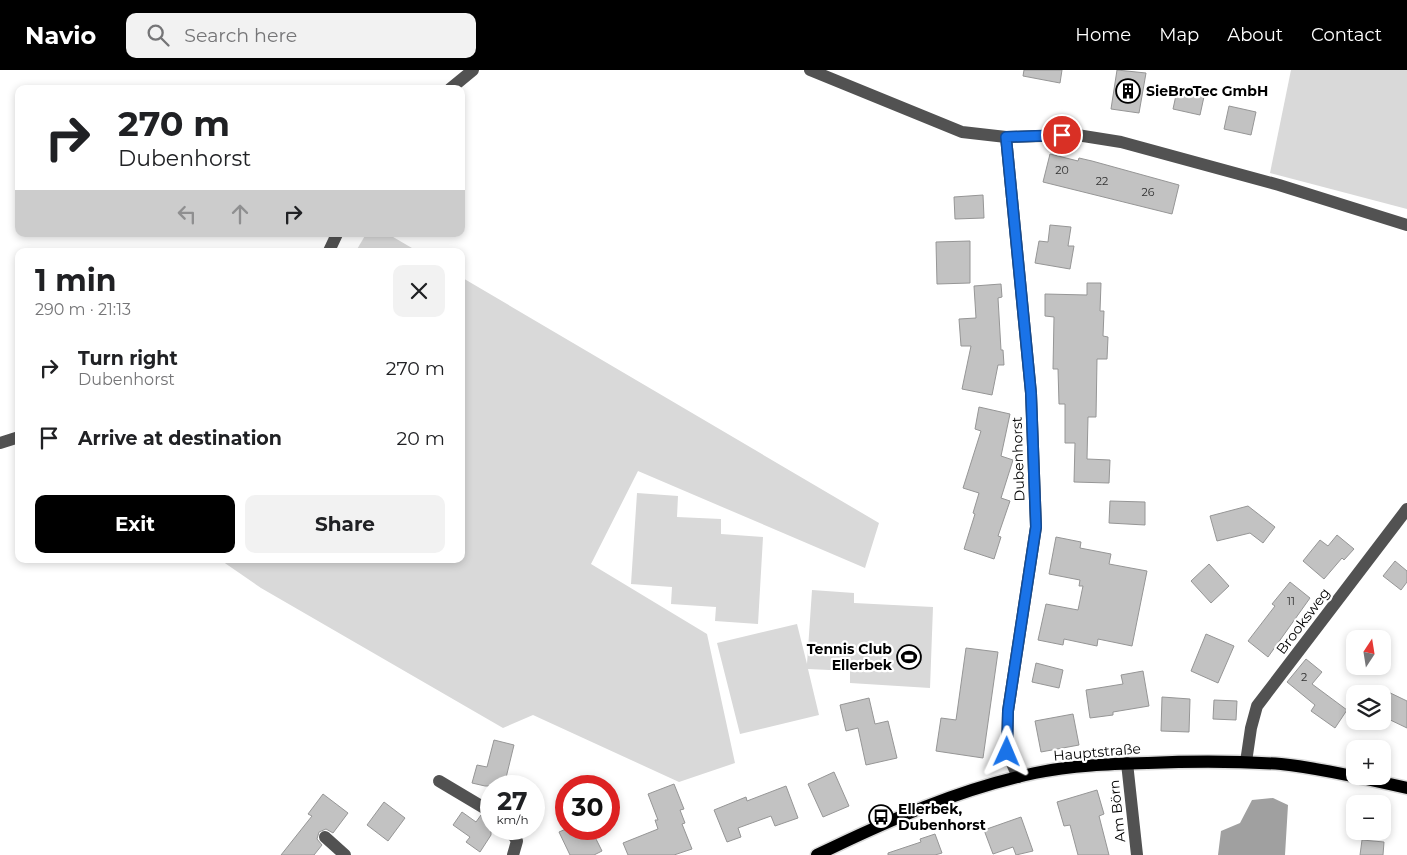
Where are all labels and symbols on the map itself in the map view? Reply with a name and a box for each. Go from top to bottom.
building icon: SieBroTec GmbH [1115,78,1141,104]
place label: SieBroTec GmbH [1146,82,1268,100]
pin [1041,114,1083,156]
house number: 20 [1055,163,1069,177]
house number: 22 [1096,174,1108,188]
house number: 26 [1142,185,1155,199]
street label: Dubenhorst [1008,416,1028,502]
street label: Brooksweg [1272,584,1334,658]
house number: 11 [1287,594,1295,608]
north arrow [1346,630,1391,675]
place label: Tennis Club Ellerbek [807,640,893,674]
sports icon: Tennis Club Ellerbek [896,644,922,670]
house number: 2 [1301,670,1307,684]
position arrow [980,725,1032,777]
street label: Hauptstraße [1052,739,1142,765]
speed limit sign: 30 [555,775,620,840]
street label: Am Börn [1105,779,1129,843]
place label: Ellerbek, Dubenhorst [898,800,986,834]
bus stop icon: Ellerbek, Dubenhorst [868,804,894,830]

